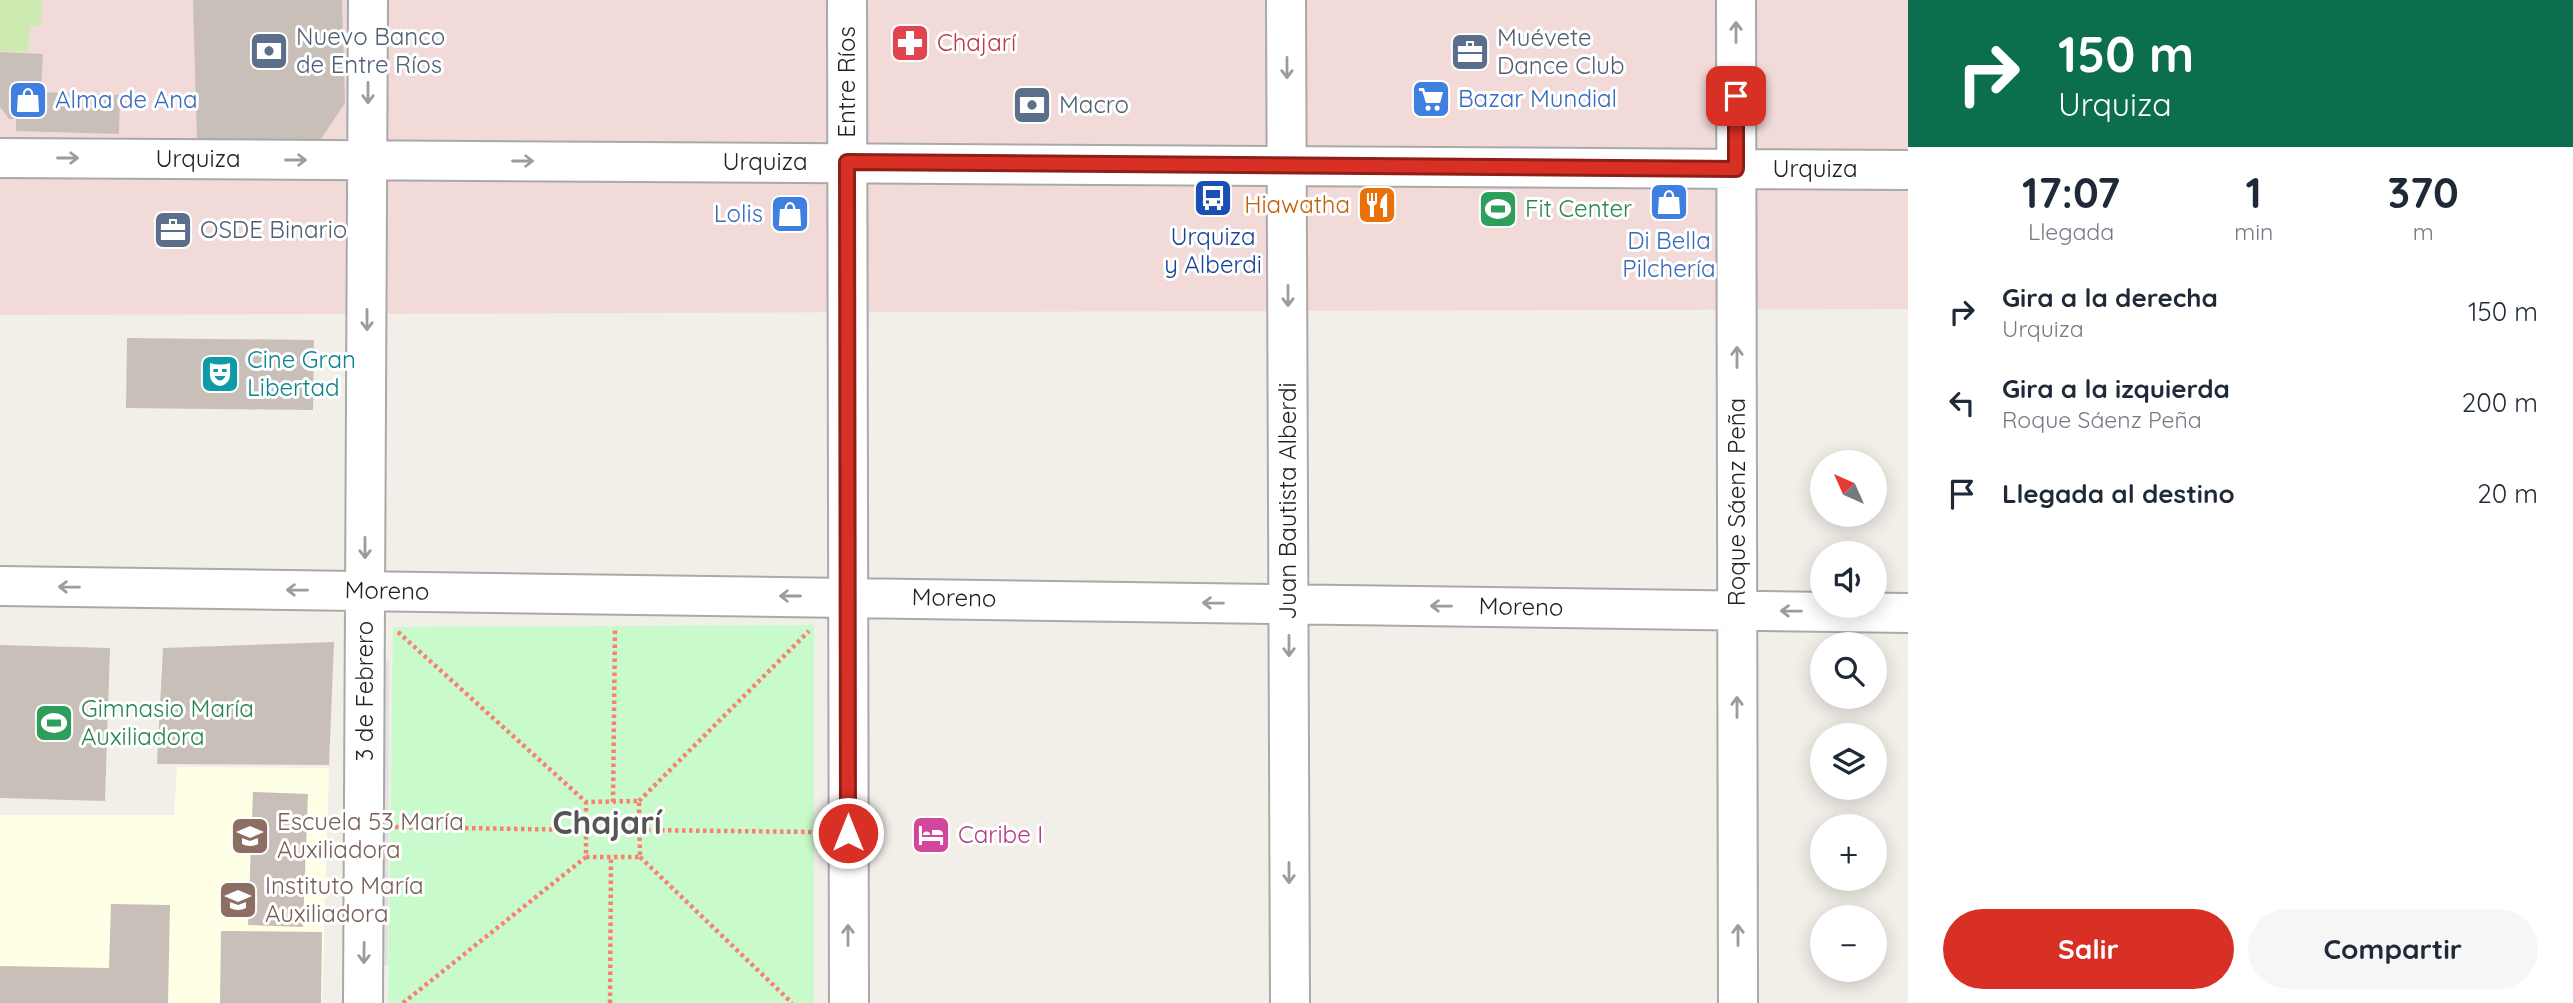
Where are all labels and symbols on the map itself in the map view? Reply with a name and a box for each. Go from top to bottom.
place label: Nuevo Banco de Entre Ríos [296,21,445,79]
one-way arrow [1729,21,1743,44]
pharmacy icon: Chajarí [889,22,931,64]
place label: Muévete Dance Club [1497,22,1625,80]
street label: Entre Ríos [831,26,861,138]
place label: Chajarí [937,27,1017,57]
bank icon: Nuevo Banco de Entre Ríos [248,30,290,72]
office icon: Muévete Dance Club [1449,31,1491,73]
one-way arrow [1280,56,1294,79]
pin [1706,66,1766,126]
supermarket icon: Bazar Mundial [1410,78,1452,120]
shop icon: Alma de Ana [7,79,49,121]
one-way arrow [361,81,375,104]
place label: Bazar Mundial [1458,83,1617,113]
place label: Alma de Ana [55,84,198,114]
bank icon: Macro [1011,84,1053,126]
place label: Macro [1059,89,1129,119]
street label: Urquiza [155,143,241,173]
street label: Urquiza [722,146,808,176]
one-way arrow [56,151,79,165]
one-way arrow [284,153,307,167]
street label: Urquiza [1772,153,1858,183]
one-way arrow [511,154,534,168]
bus stop icon: Urquiza y Alberdi [1192,177,1234,219]
shop icon: Di Bella Pilchería [1648,181,1690,223]
restaurant icon: Hiawatha [1356,184,1398,226]
sports icon: Fit Center [1477,188,1519,230]
place label: Hiawatha [1244,189,1350,219]
shop icon: Lolis [769,193,811,235]
place label: Fit Center [1525,193,1632,223]
place label: Lolis [714,198,763,228]
office icon: OSDE Binario [152,209,194,251]
place label: OSDE Binario [200,214,347,244]
place label: Urquiza y Alberdi [1164,221,1262,279]
place label: Di Bella Pilchería [1622,225,1716,283]
one-way arrow [1281,284,1294,307]
one-way arrow [360,308,373,331]
place label: Cine Gran Libertad [247,344,356,402]
one-way arrow [1730,346,1744,369]
theatre icon: Cine Gran Libertad [199,353,241,395]
street label: Juan Bautista Alberdi [1272,382,1302,620]
street label: Roque Sáenz Peña [1721,398,1751,606]
north arrow [1810,450,1886,527]
one-way arrow [358,536,372,559]
street label: Moreno [344,574,430,606]
one-way arrow [58,580,81,594]
street label: Moreno [911,581,997,613]
one-way arrow [286,583,309,597]
one-way arrow [779,589,802,603]
street label: Moreno [1478,590,1564,622]
one-way arrow [1202,596,1225,609]
one-way arrow [1430,599,1453,613]
one-way arrow [1780,604,1803,618]
street label: 3 de Febrero [349,621,379,761]
one-way arrow [1282,634,1296,657]
place label: Gimnasio María Auxiliadora [81,693,254,751]
one-way arrow [1730,696,1744,719]
sports icon: Gimnasio María Auxiliadora [33,702,75,744]
position arrow [811,796,885,870]
district label: Chajarí [552,802,663,842]
place label: Escuela 53 María Auxiliadora [277,806,464,864]
hotel icon: Caribe I [910,814,952,856]
school or university icon: Escuela 53 María Auxiliadora [229,815,271,857]
place label: Caribe I [958,819,1043,849]
one-way arrow [1282,861,1296,884]
place label: Instituto María Auxiliadora [265,870,424,928]
school or university icon: Instituto María Auxiliadora [217,879,259,921]
one-way arrow [841,924,855,947]
one-way arrow [1731,924,1745,947]
one-way arrow [357,941,371,964]

